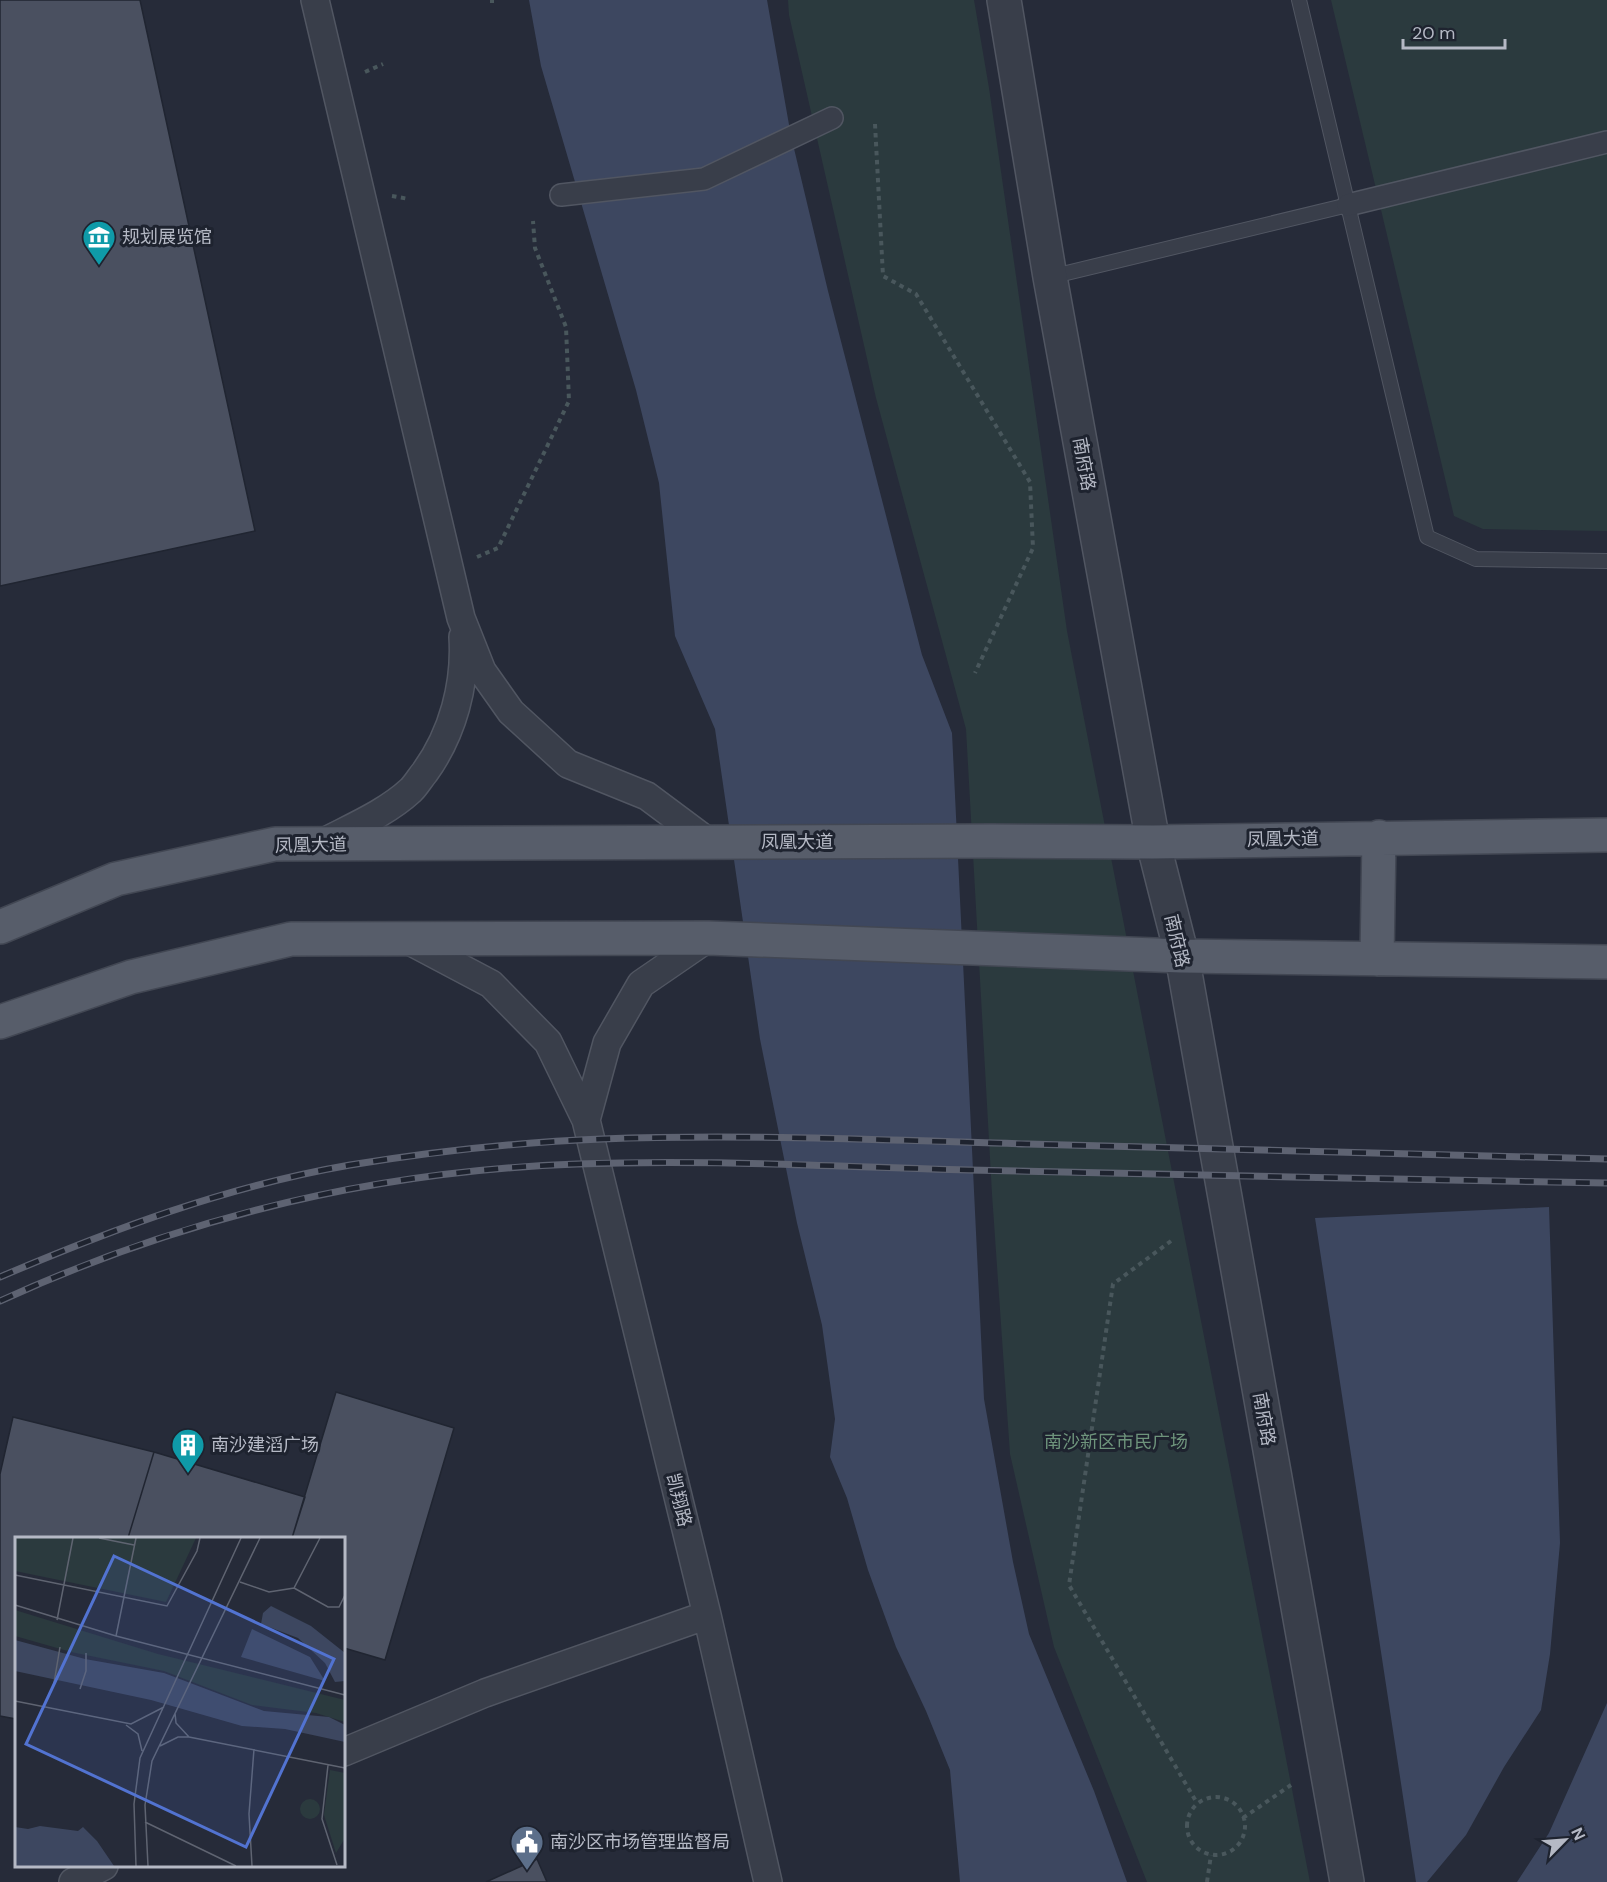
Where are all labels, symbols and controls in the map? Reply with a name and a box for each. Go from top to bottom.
scale bar [1403,12,1505,50]
text: 20 m [1412,21,1455,45]
museum icon: 规划展览馆 [81,219,117,266]
place label: 规划展览馆 [122,225,212,249]
street label: 南府路 [1067,435,1101,493]
street label: 凤凰大道 [1247,826,1319,852]
street label: 凤凰大道 [761,830,833,854]
street label: 凤凰大道 [275,832,347,858]
street label: 南府路 [1159,912,1195,970]
street label: 南府路 [1247,1390,1281,1448]
building icon: 南沙建滔广场 [170,1427,206,1474]
park label: 南沙新区市民广场 [1044,1430,1188,1454]
place label: 南沙建滔广场 [211,1433,319,1457]
street label: 凯翔路 [661,1471,697,1529]
inset map [15,1537,345,1867]
north arrow [1535,1810,1595,1870]
public building icon: 南沙区市场管理监督局 [509,1824,545,1871]
text: N [1566,1824,1590,1844]
place label: 南沙区市场管理监督局 [550,1830,730,1854]

